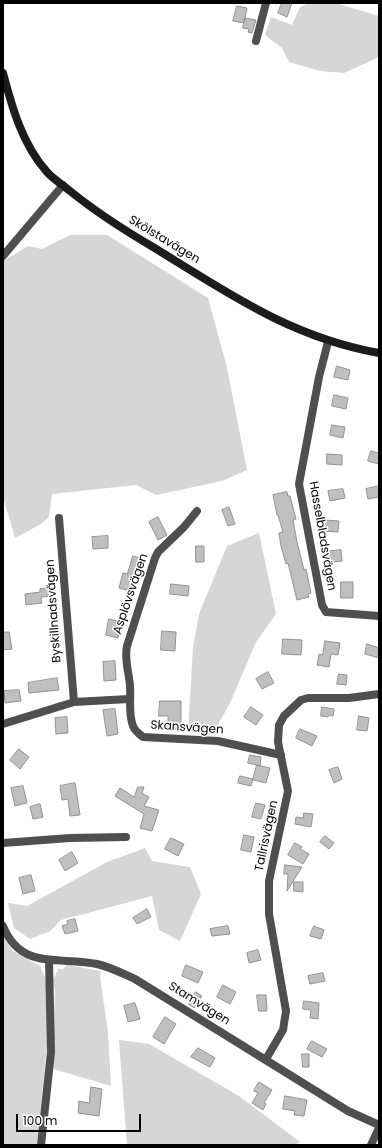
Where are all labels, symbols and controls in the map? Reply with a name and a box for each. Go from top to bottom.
street label: Skölstavägen [126,213,202,267]
street label: Hasselbladsvägen [305,480,339,592]
street label: Asplövsvägen [110,552,152,636]
street label: Byskillnadsvägen [43,559,65,663]
street label: Skansvägen [150,718,224,738]
street label: Tallrisvägen [252,799,282,873]
street label: Stamvägen [166,979,232,1029]
scale bar [18,1106,143,1132]
text: 100 m [23,1112,57,1129]

